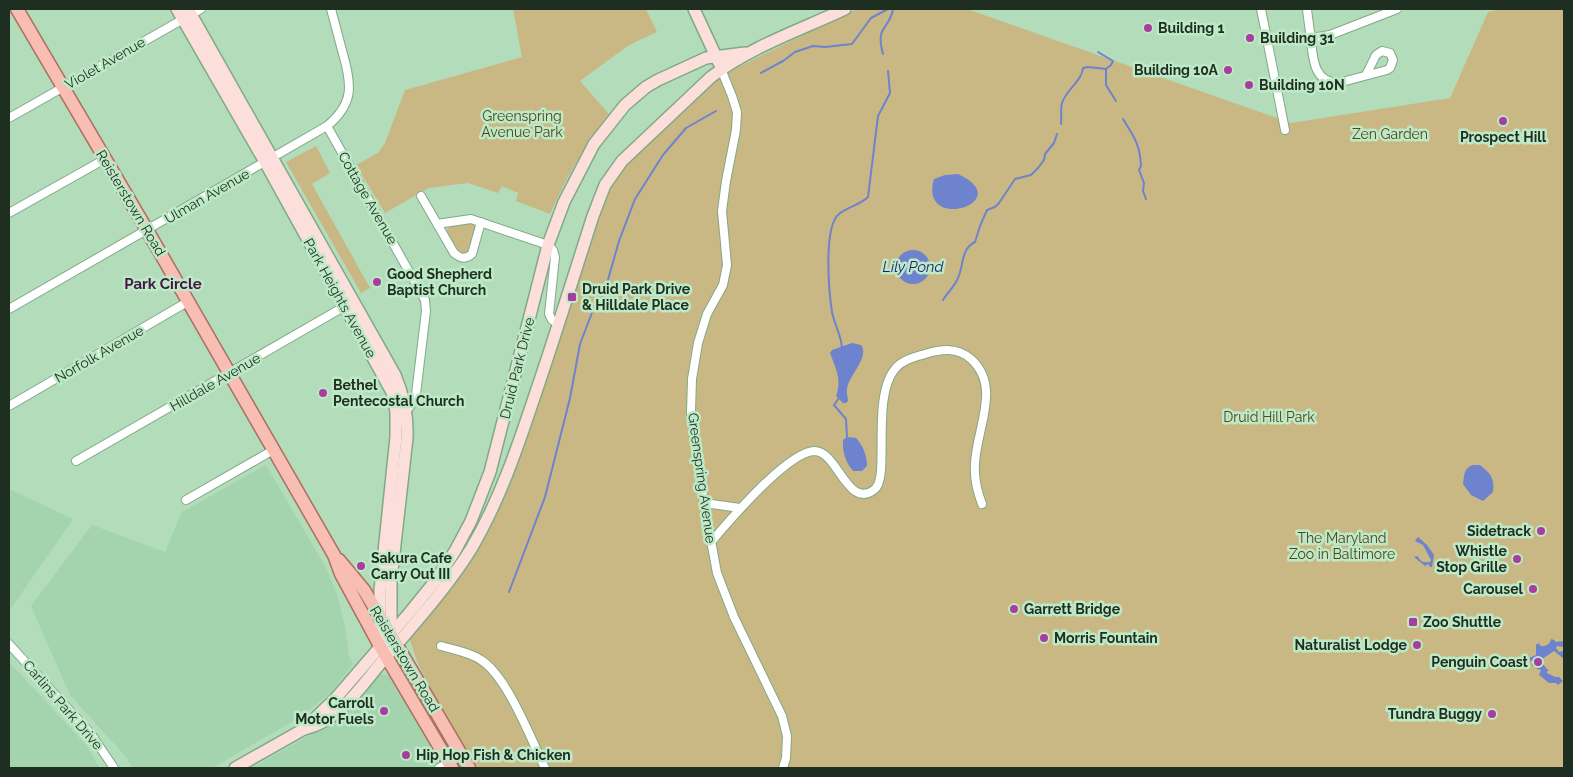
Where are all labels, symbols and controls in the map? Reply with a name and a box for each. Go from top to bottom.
place label: Building 1 [1158,20,1224,36]
marker: Building 1 [1142,22,1154,34]
place label: Building 31 [1260,30,1334,46]
marker: Building 31 [1244,32,1256,44]
street label: Violet Avenue [62,34,148,92]
place label: Building 10A [1134,62,1219,78]
marker: Building 10A [1222,64,1234,76]
place label: Building 10N [1259,77,1345,93]
marker: Building 10N [1243,79,1255,91]
park label: Greenspring Avenue Park [481,108,563,140]
marker: Prospect Hill [1497,115,1509,127]
park label: Zen Garden [1352,126,1428,142]
place label: Prospect Hill [1460,129,1547,145]
street label: Reisterstown Road [93,147,169,259]
street label: Cottage Avenue [335,149,401,247]
street label: Ulman Avenue [162,165,252,227]
street label: Park Heights Avenue [300,235,380,361]
water label: Lily Pond [883,258,944,276]
place label: Good Shepherd Baptist Church [387,266,492,298]
district label: Park Circle [124,275,202,293]
marker: Good Shepherd Baptist Church [371,276,383,288]
place label: Druid Park Drive & Hilldale Place [582,281,691,313]
marker: Druid Park Drive & Hilldale Place [566,291,578,303]
street label: Druid Park Drive [497,316,537,420]
street label: Norfolk Avenue [52,322,146,386]
street label: Hilldale Avenue [167,350,263,414]
place label: Bethel Pentecostal Church [333,377,464,409]
marker: Bethel Pentecostal Church [317,387,329,399]
park label: Druid Hill Park [1223,409,1315,425]
street label: Greenspring Avenue [685,412,719,544]
place label: Sidetrack [1467,523,1531,539]
marker: Sidetrack [1535,525,1547,537]
park label: The Maryland Zoo in Baltimore [1289,530,1395,562]
place label: Whistle Stop Grille [1436,543,1508,575]
place label: Sakura Cafe Carry Out III [371,550,453,582]
marker: Whistle Stop Grille [1511,553,1523,565]
marker: Sakura Cafe Carry Out III [355,560,367,572]
place label: Carousel [1463,581,1524,597]
marker: Carousel [1527,583,1539,595]
place label: Garrett Bridge [1024,601,1121,617]
street label: Reisterstown Road [367,603,443,715]
marker: Garrett Bridge [1008,603,1020,615]
place label: Zoo Shuttle [1423,614,1502,630]
marker: Zoo Shuttle [1407,616,1419,628]
place label: Morris Fountain [1054,630,1158,646]
marker: Morris Fountain [1038,632,1050,644]
place label: Naturalist Lodge [1294,637,1408,653]
marker: Naturalist Lodge [1411,639,1423,651]
place label: Penguin Coast [1431,654,1529,670]
marker: Penguin Coast [1532,656,1544,668]
street label: Carlins Park Drive [20,657,106,753]
place label: Carroll Motor Fuels [295,695,375,727]
marker: Carroll Motor Fuels [378,705,390,717]
place label: Tundra Buggy [1388,706,1482,722]
marker: Tundra Buggy [1486,708,1498,720]
place label: Hip Hop Fish & Chicken [416,747,571,763]
marker: Hip Hop Fish & Chicken [400,749,412,761]

